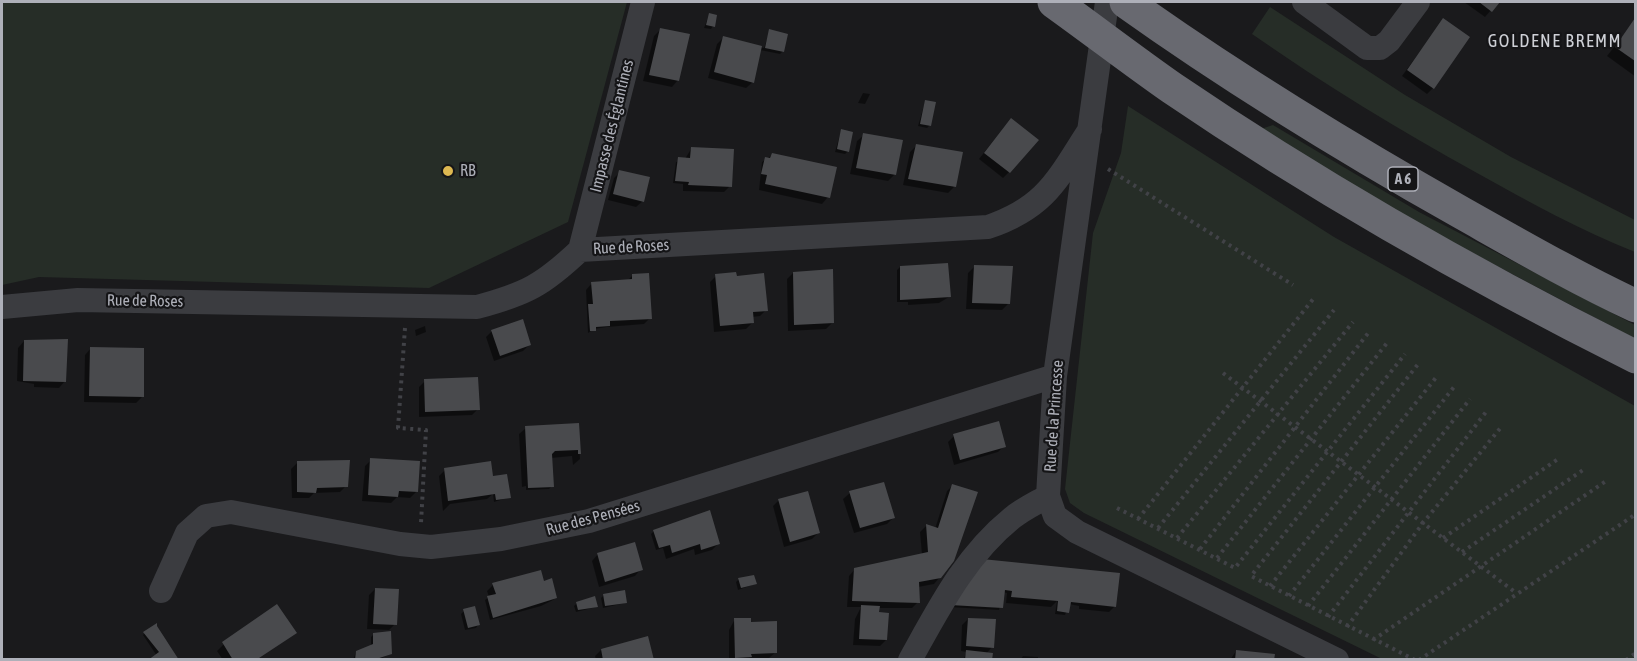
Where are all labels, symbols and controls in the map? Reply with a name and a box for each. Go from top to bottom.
district label: GOLDENE BREMM [1488,30,1622,52]
street label: Impasse des Églantines [586,58,638,194]
place label: RB [460,161,476,181]
marker: RB [441,164,455,178]
road number: A 6 [1388,167,1418,191]
street label: Rue de Roses [592,235,670,259]
street label: Rue de Roses [107,291,183,311]
street label: Rue de la Princesse [1041,360,1067,472]
street label: Rue des Pensées [544,496,642,540]

